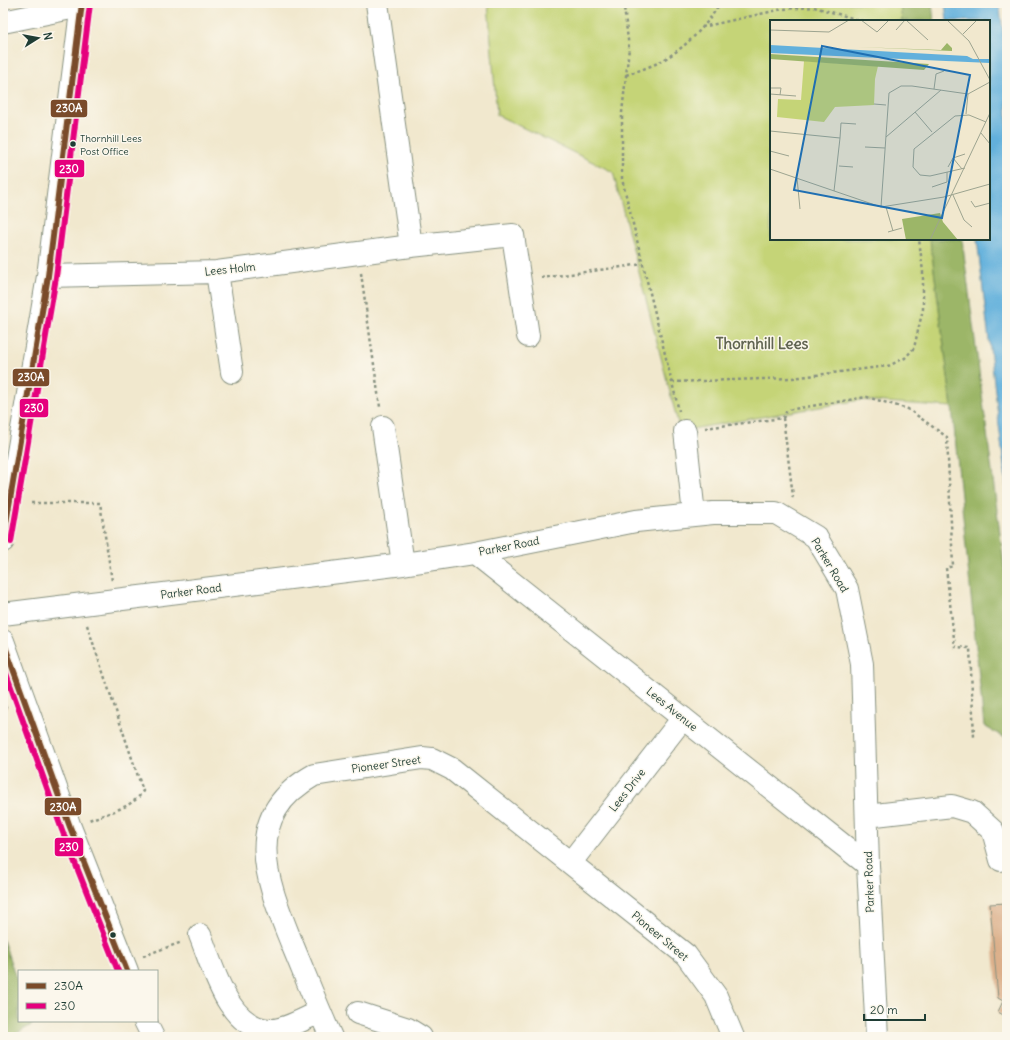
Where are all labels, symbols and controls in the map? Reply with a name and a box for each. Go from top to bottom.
north arrow [18,18,58,58]
inset map [770,20,990,240]
text: N [40,31,55,41]
line badge: 230A [50,99,88,118]
text: 230A [56,101,82,115]
place label: Thornhill Lees Post Office [80,132,142,158]
marker: Thornhill Lees Post Office [68,139,78,149]
line badge: 230 [54,159,85,178]
text: 230 [59,162,79,176]
street label: Lees Holm [204,259,257,279]
district label: Thornhill Lees [716,334,809,353]
line badge: 230A [12,368,50,387]
text: 230A [18,370,44,384]
line badge: 230 [19,398,49,418]
text: 230 [24,401,44,415]
street label: Parker Road [477,533,541,559]
street label: Parker Road [808,535,852,595]
street label: Parker Road [160,580,223,602]
street label: Lees Avenue [644,684,701,734]
street label: Pioneer Street [350,752,422,776]
street label: Lees Drive [606,765,648,814]
line badge: 230A [44,797,82,816]
text: 230A [50,800,76,814]
line badge: 230 [54,837,84,857]
text: 230 [59,840,79,854]
street label: Parker Road [861,851,877,913]
street label: Pioneer Street [629,908,692,964]
unlabelled marker [108,930,118,940]
legend [18,970,158,1022]
text: 230A [54,978,83,993]
scale bar [864,996,925,1022]
text: 230 [54,998,75,1013]
text: 20 m [870,1002,898,1017]

